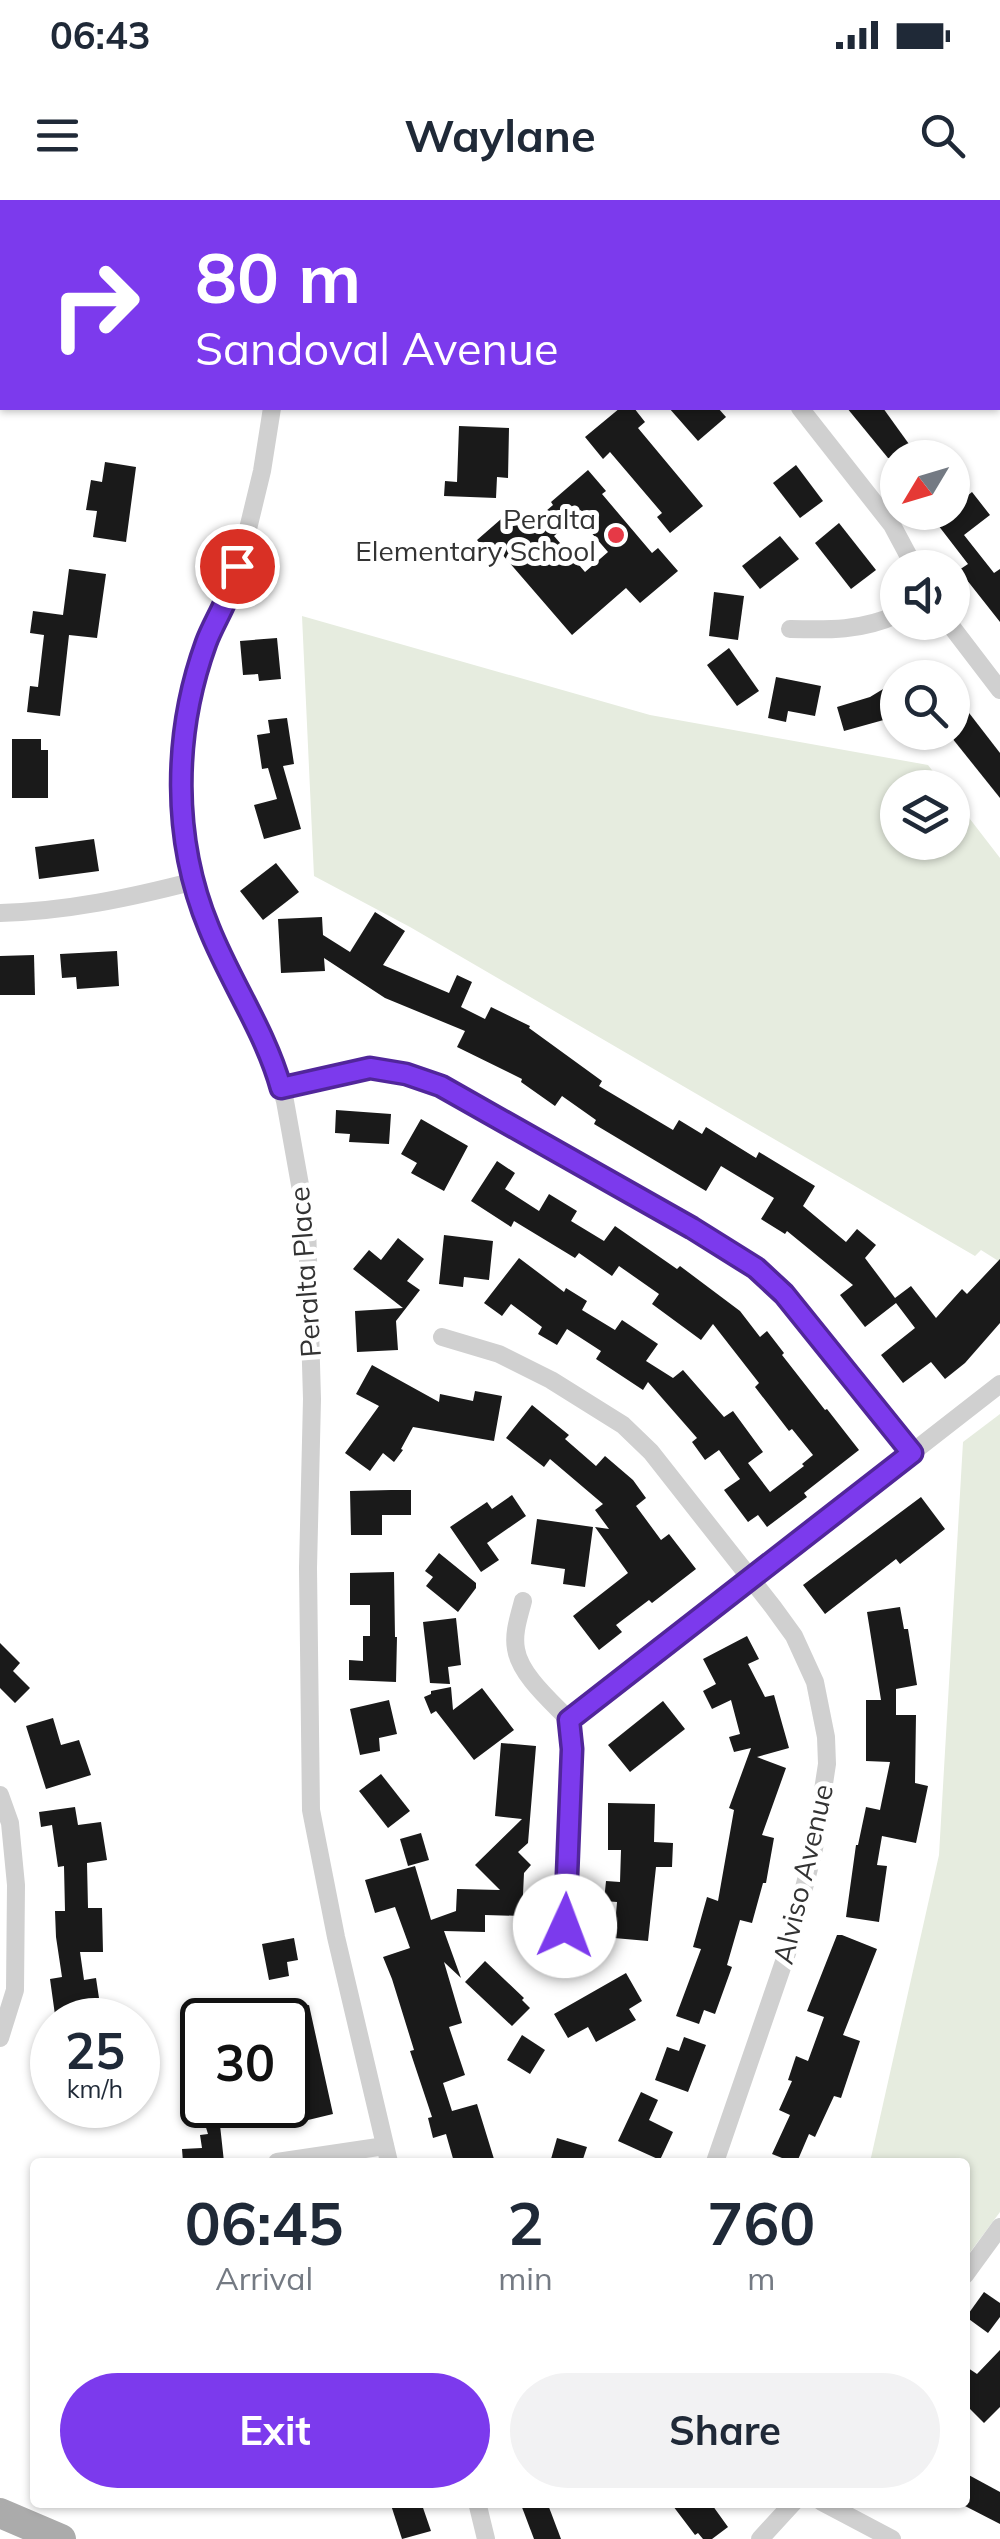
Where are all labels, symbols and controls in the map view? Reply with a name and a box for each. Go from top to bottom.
text: 06:43 [50,11,151,59]
text: Waylane [404,107,596,163]
icon: menu [30,108,85,163]
icon: search [915,108,970,163]
text: 80 m [195,233,361,321]
icon: right [30,240,160,370]
text: Sandoval Avenue [195,320,558,376]
north arrow [880,440,970,530]
map controls [880,440,970,860]
place label: Peralta Elementary School [355,501,596,568]
pin [195,524,280,609]
marker: Peralta Elementary School [605,524,627,546]
icon: arrive [210,539,265,594]
button: sound [880,550,970,640]
button: search [880,660,970,750]
button: layers [880,770,970,860]
street label: Peralta Place [281,1186,328,1358]
street label: Alviso Avenue [765,1781,840,1967]
position arrow [513,1874,617,1978]
speed limit sign: 30 [180,1998,310,2128]
text: 25 [65,2019,125,2082]
text: km/h [67,2073,123,2104]
text: 06:45 [185,2185,344,2260]
text: 2 [507,2185,543,2260]
text: 760 [707,2185,815,2260]
text: Arrival [215,2258,313,2298]
text: min [498,2258,553,2298]
text: m [747,2258,775,2298]
button: Exit [60,2373,490,2488]
button: Share [510,2373,940,2488]

